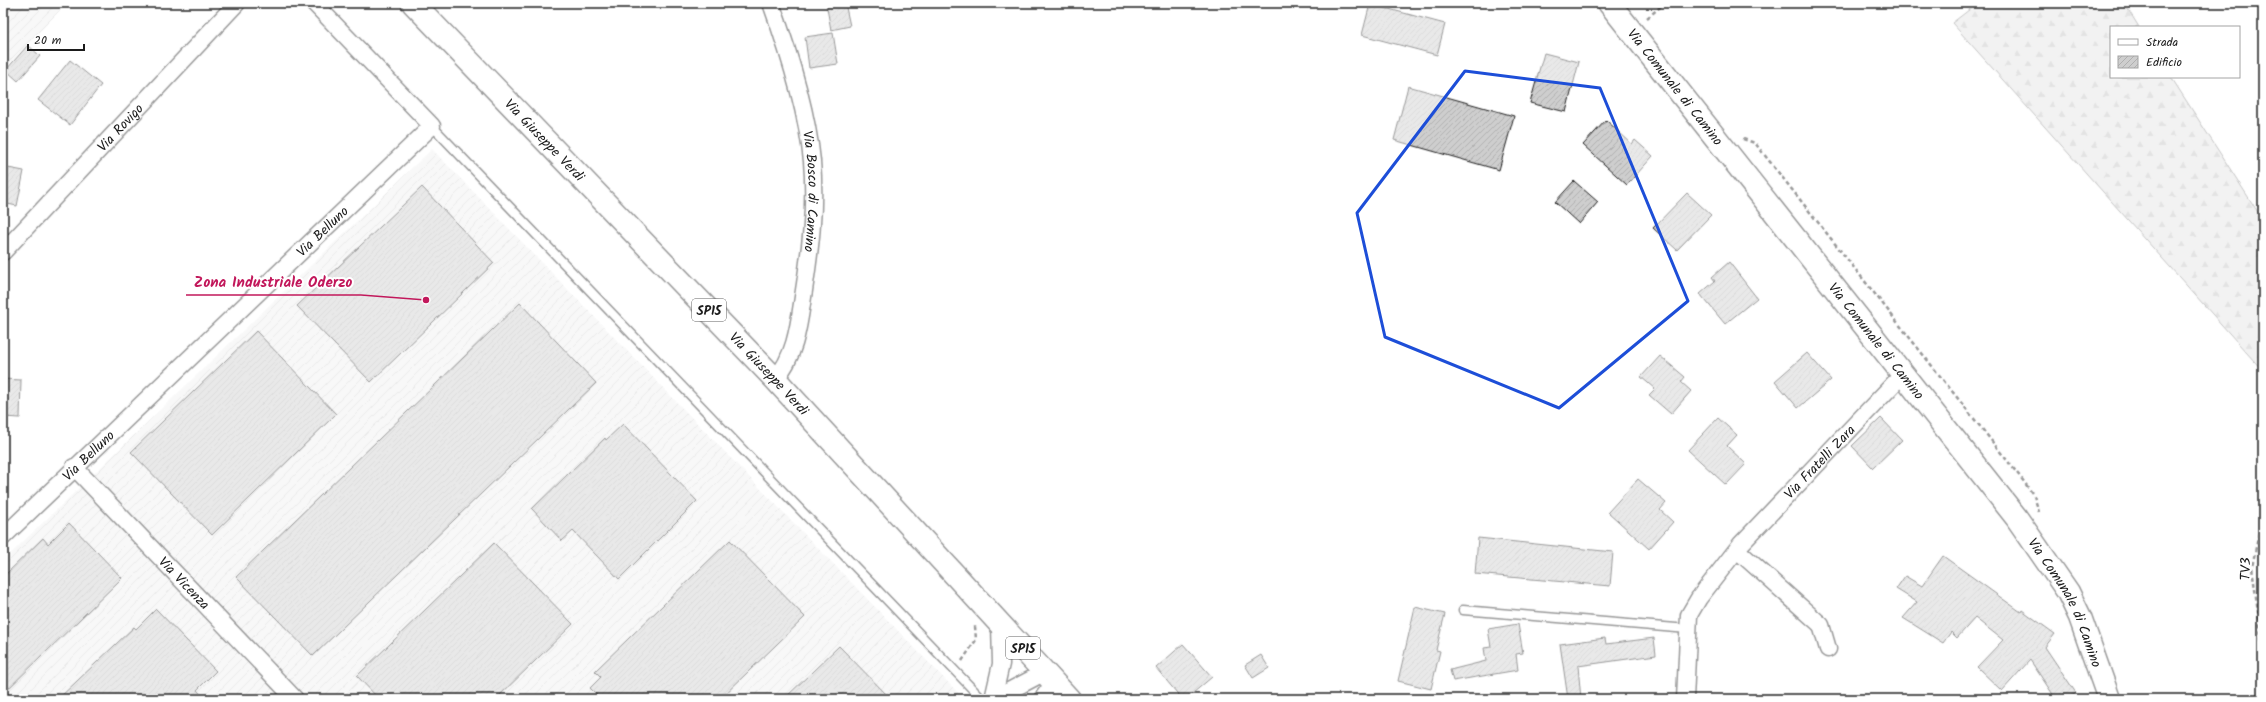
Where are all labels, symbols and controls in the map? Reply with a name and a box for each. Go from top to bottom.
street label: Via Comunale di Camino [1621,24,1728,151]
scale bar [28,26,84,52]
legend [2110,26,2240,78]
text: 20 m [34,31,62,50]
text: Strada [2146,33,2179,52]
text: Edificio [2146,53,2182,72]
street label: Via Giuseppe Verdi [499,94,590,188]
street label: Via Rovigo [92,99,149,157]
street label: Via Bosco di Camino [796,129,823,253]
street label: Via Belluno [292,201,354,263]
callout: Zona Industriale Oderzo [186,268,361,295]
text: Zona Industriale Oderzo [194,271,352,295]
street label: Via Comunale di Camino [1822,278,1929,405]
road number: SP15 [692,299,726,321]
street label: Via Giuseppe Verdi [723,327,814,422]
street label: Via Fratelli Zara [1779,420,1861,505]
street label: Via Belluno [58,425,120,487]
street label: Via Comunale di Camino [2022,534,2107,671]
street label: Via Vicenza [153,552,215,615]
street label: TV3 [2235,557,2257,581]
road number: SP15 [1006,637,1040,659]

